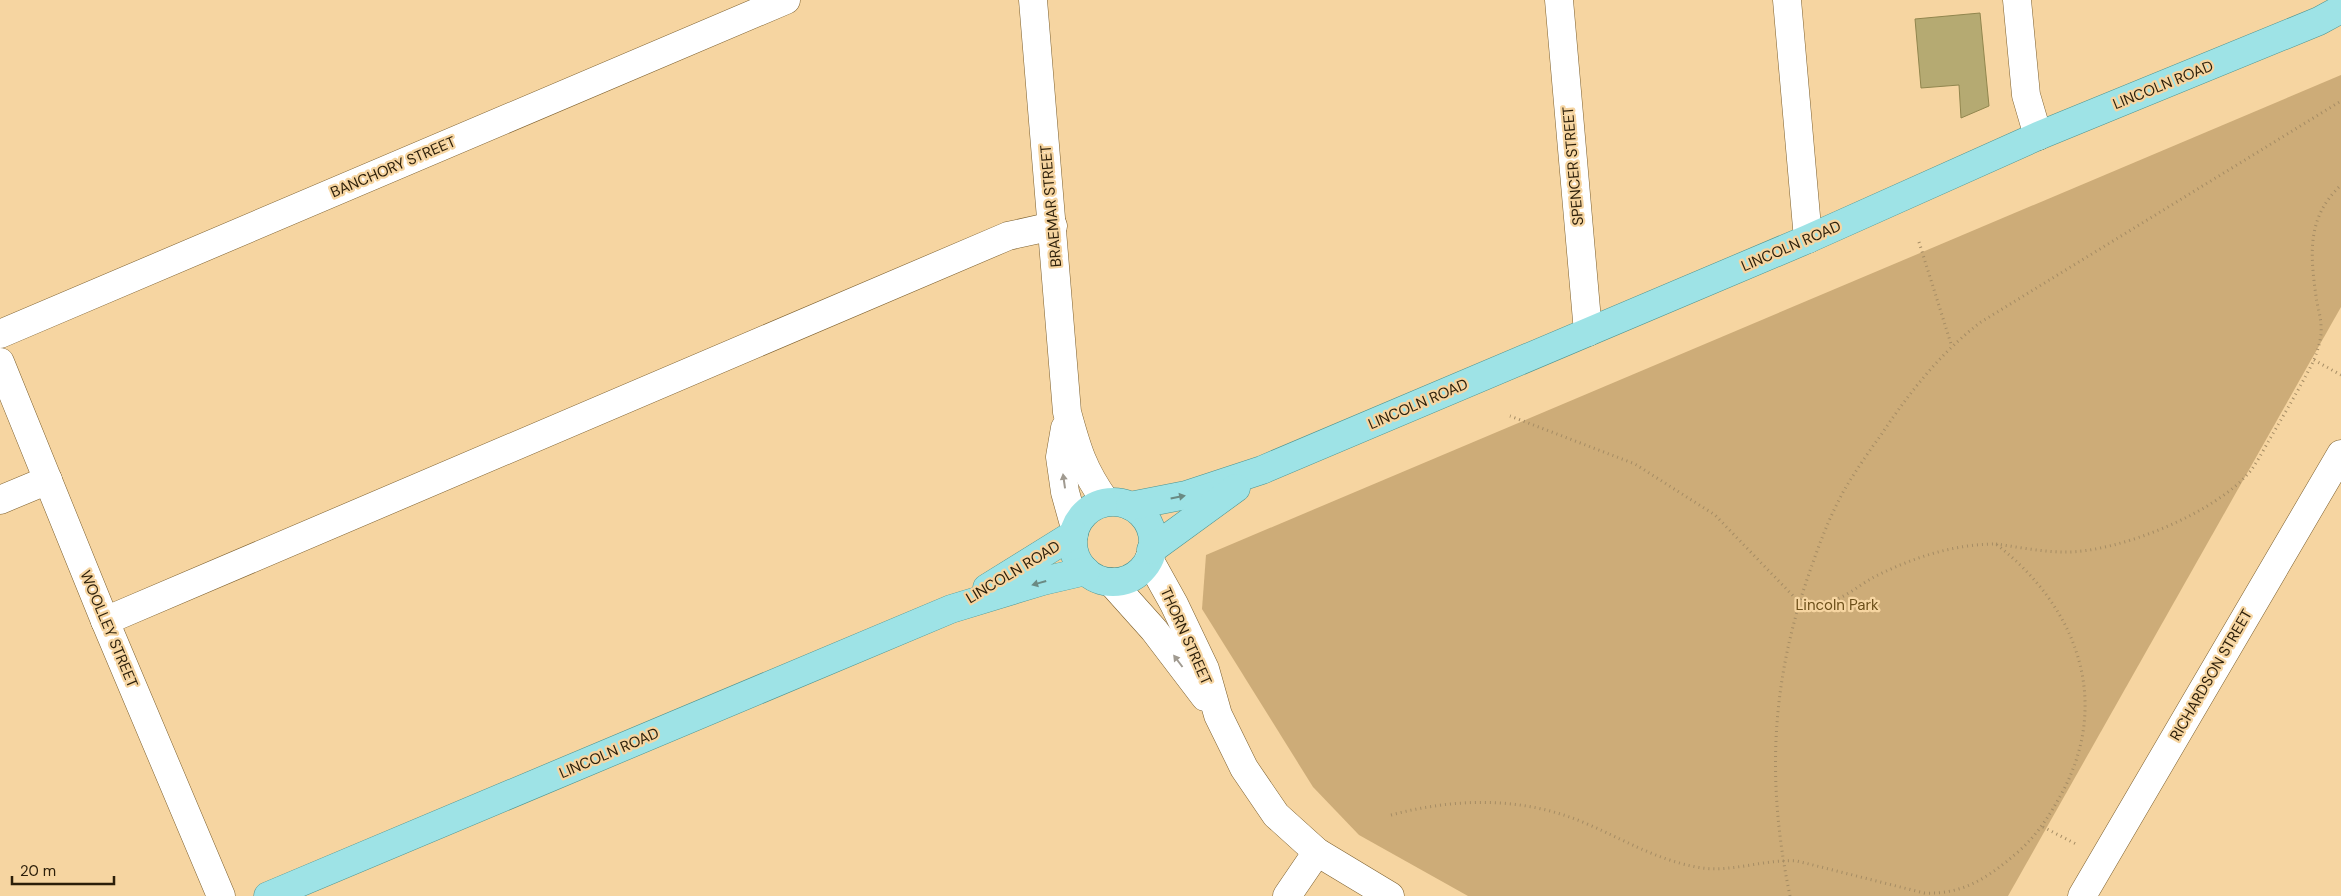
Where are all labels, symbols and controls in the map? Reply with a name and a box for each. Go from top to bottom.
street label: LINCOLN ROAD [2110,56,2216,114]
street label: SPENCER STREET [1558,106,1588,226]
street label: BANCHORY STREET [327,132,459,202]
street label: BRAEMAR STREET [1036,144,1066,268]
street label: LINCOLN ROAD [1738,216,1844,276]
street label: LINCOLN ROAD [1365,374,1471,434]
one-way arrow [1060,473,1068,489]
one-way arrow [1170,492,1186,500]
street label: LINCOLN ROAD [962,536,1064,608]
street label: WOOLLEY STREET [75,567,143,691]
one-way arrow [1031,579,1046,587]
street label: THORN STREET [1156,584,1216,688]
park label: Lincoln Park [1795,595,1879,615]
street label: RICHARDSON STREET [2165,606,2257,744]
one-way arrow [1173,655,1184,668]
street label: LINCOLN ROAD [556,723,662,783]
scale bar [12,854,115,886]
text: 20 m [20,861,56,881]

